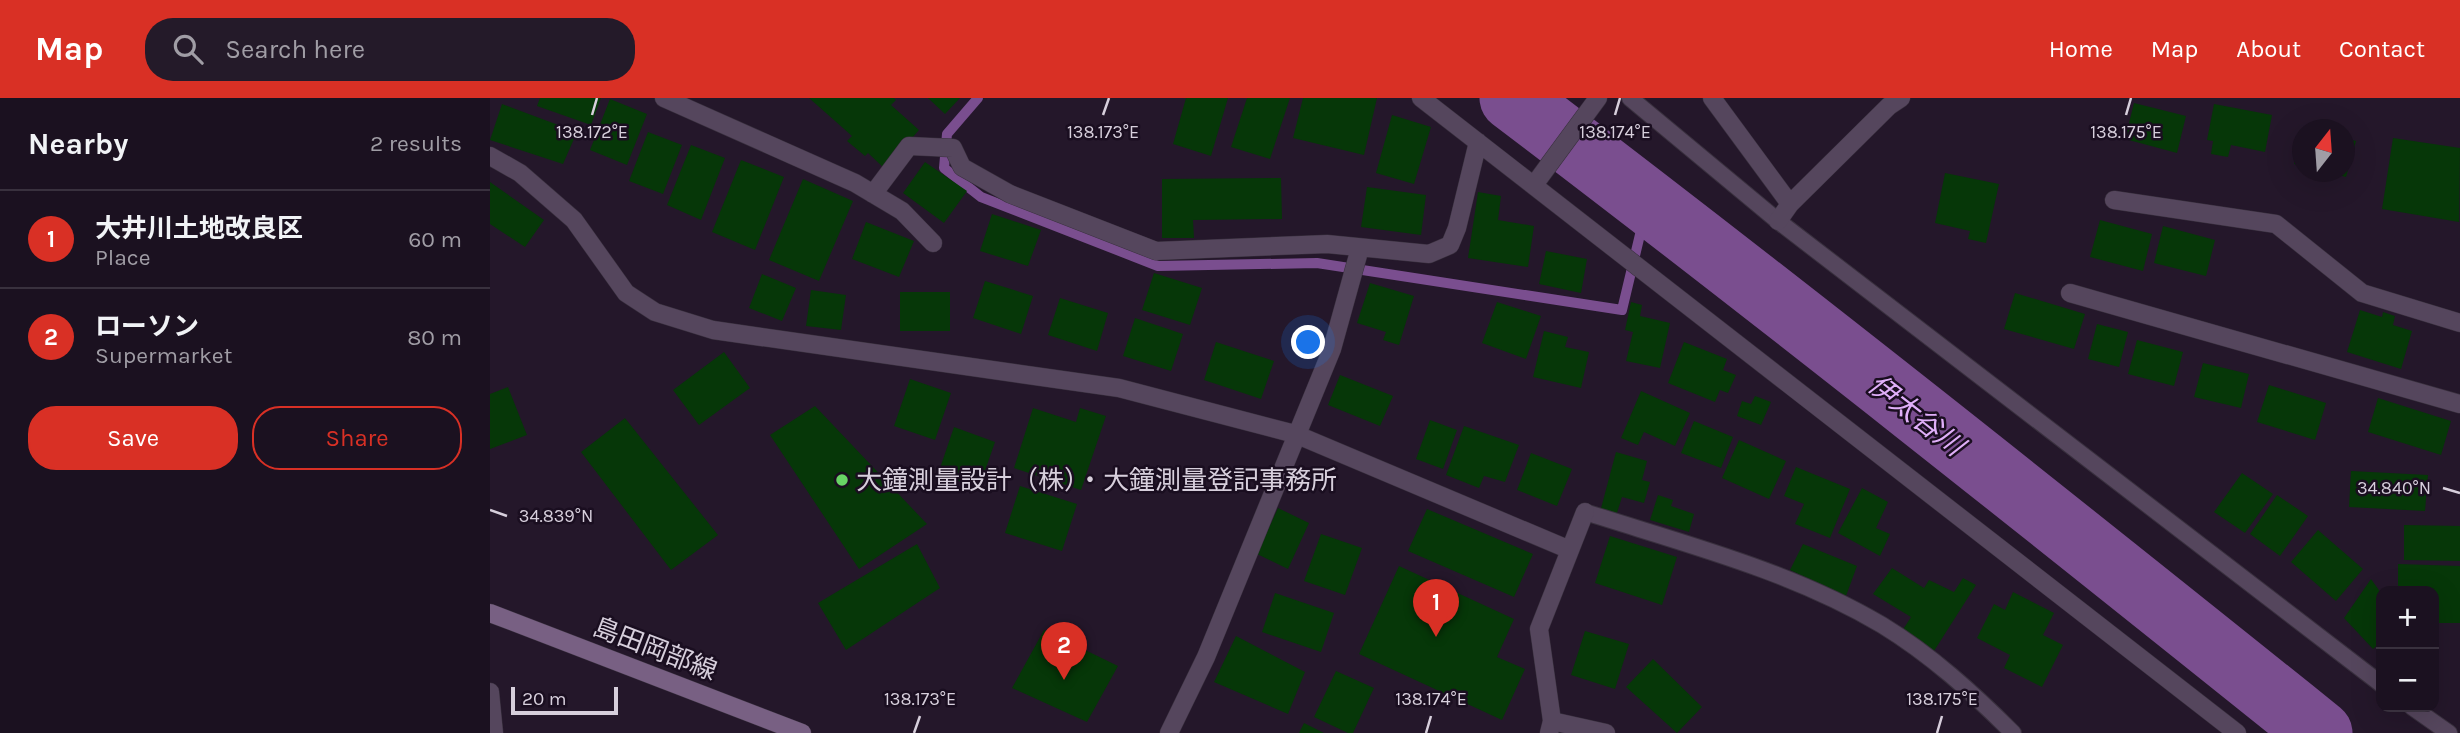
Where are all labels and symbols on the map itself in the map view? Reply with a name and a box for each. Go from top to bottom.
north arrow [2292,119,2355,182]
text: 138.172°E [556,121,628,143]
text: 138.173°E [1067,121,1139,143]
text: 138.174°E [1579,121,1651,143]
text: 138.175°E [2090,121,2162,143]
your location [1291,325,1325,359]
water label: 伊太谷川 [1862,368,1973,464]
place label: 大鐘測量設計（株）・大鐘測量登記事務所 [856,465,1337,496]
marker: 大鐘測量設計（株）・大鐘測量登記事務所 [834,472,850,488]
text: 34.840°N [2357,477,2431,499]
text: 34.839°N [519,505,593,527]
pin: 1 [1413,579,1459,637]
street label: 島田岡部線 [589,611,721,687]
pin: 2 [1041,622,1087,680]
scale bar [511,684,618,716]
text: 138.173°E [884,688,956,710]
text: 138.174°E [1395,688,1467,710]
text: 138.175°E [1906,688,1978,710]

